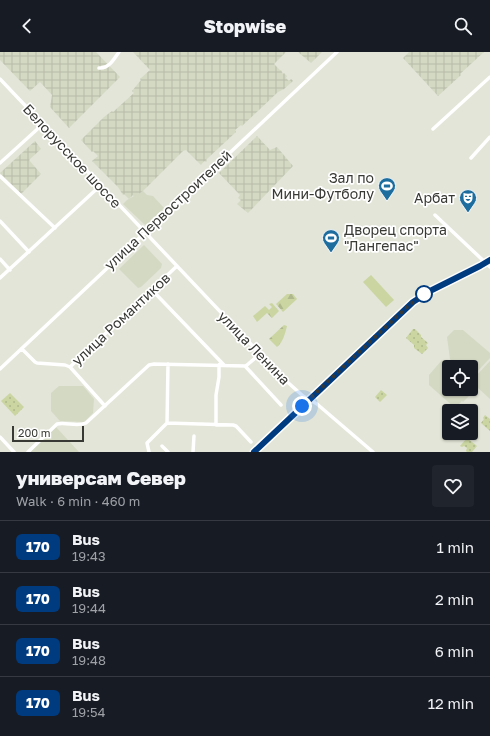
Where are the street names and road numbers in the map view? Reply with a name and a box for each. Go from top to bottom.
street label: Белорусское шоссе [20,100,125,211]
street label: улица Первостроителей [101,146,235,273]
street label: улица Романтиков [68,269,173,368]
street label: улица Ленина [215,307,294,388]

